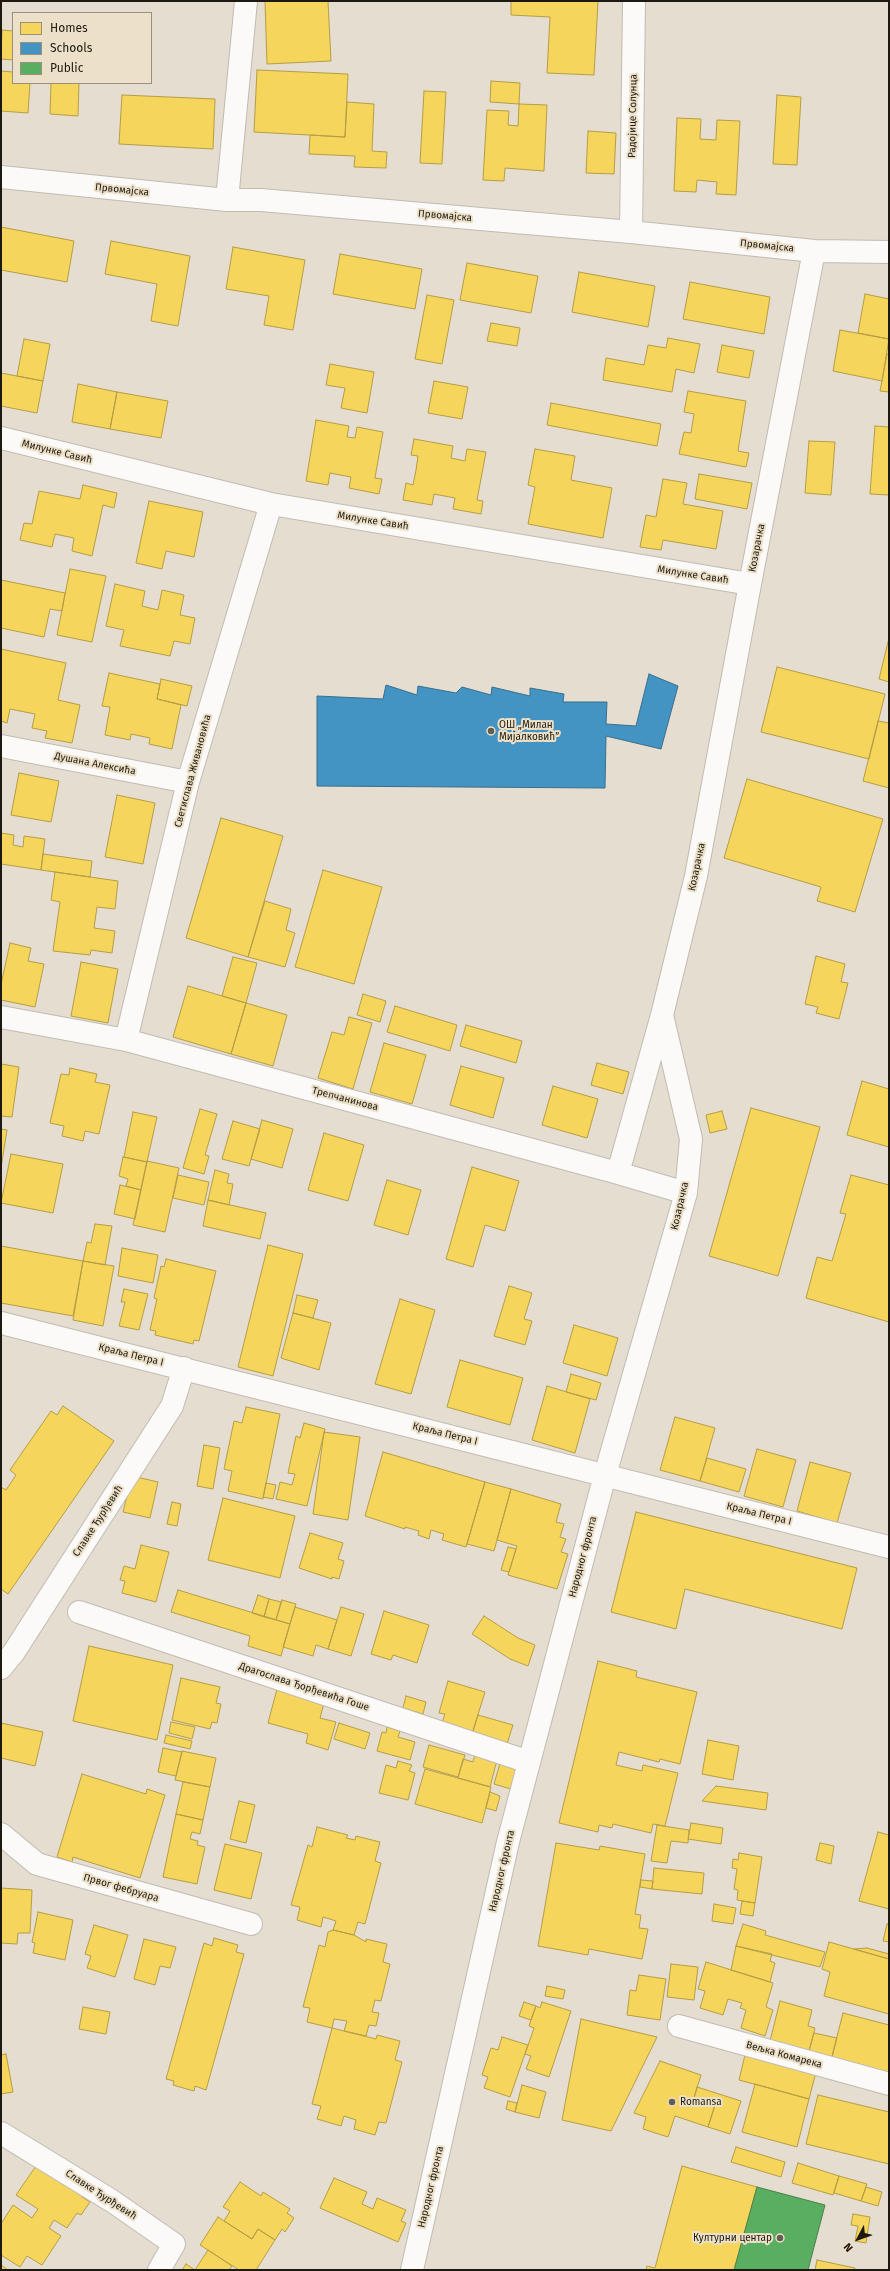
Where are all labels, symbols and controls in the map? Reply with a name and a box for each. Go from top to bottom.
legend [12,12,152,84]
text: Homes [50,21,88,35]
text: Schools [50,41,92,55]
text: Public [50,61,83,75]
street label: Радојице Солунца [626,74,640,158]
street label: Првомајска [94,181,150,199]
street label: Првомајска [417,208,473,224]
street label: Првомајска [739,237,795,255]
street label: Милунке Савић [21,437,93,467]
street label: Милунке Савић [336,509,410,533]
street label: Козарачка [746,523,768,573]
street label: Милунке Савић [656,563,730,587]
street label: Светислава Живановића [172,713,214,829]
place label: ОШ „Милан Мијалковић” [499,719,559,742]
marker: ОШ „Милан Мијалковић” [486,726,496,736]
street label: Душана Алексића [53,750,137,778]
street label: Козарачка [686,842,708,892]
street label: Трепчанинова [311,1084,379,1114]
street label: Козарачка [669,1181,691,1231]
street label: Краља Петра I [97,1341,165,1369]
street label: Краља Петра I [411,1420,479,1448]
street label: Славке Ђурђевић [70,1483,126,1559]
street label: Краља Петра I [725,1500,793,1528]
street label: Народног фронта [566,1515,600,1599]
street label: Драгослава Ђорђевића Гоше [237,1660,371,1714]
street label: Народног фронта [487,1829,517,1913]
street label: Првог фебруара [82,1872,160,1904]
street label: Вељка Комарека [745,2039,823,2071]
place label: Romansa [680,2096,722,2108]
marker: Romansa [667,2097,677,2107]
street label: Народног фронта [416,2145,446,2229]
street label: Славке Ђурђевић [63,2167,139,2223]
north arrow [838,2219,878,2259]
place label: Културни центар [693,2232,772,2244]
marker: Културни центар [775,2233,785,2243]
text: N [841,2240,856,2254]

